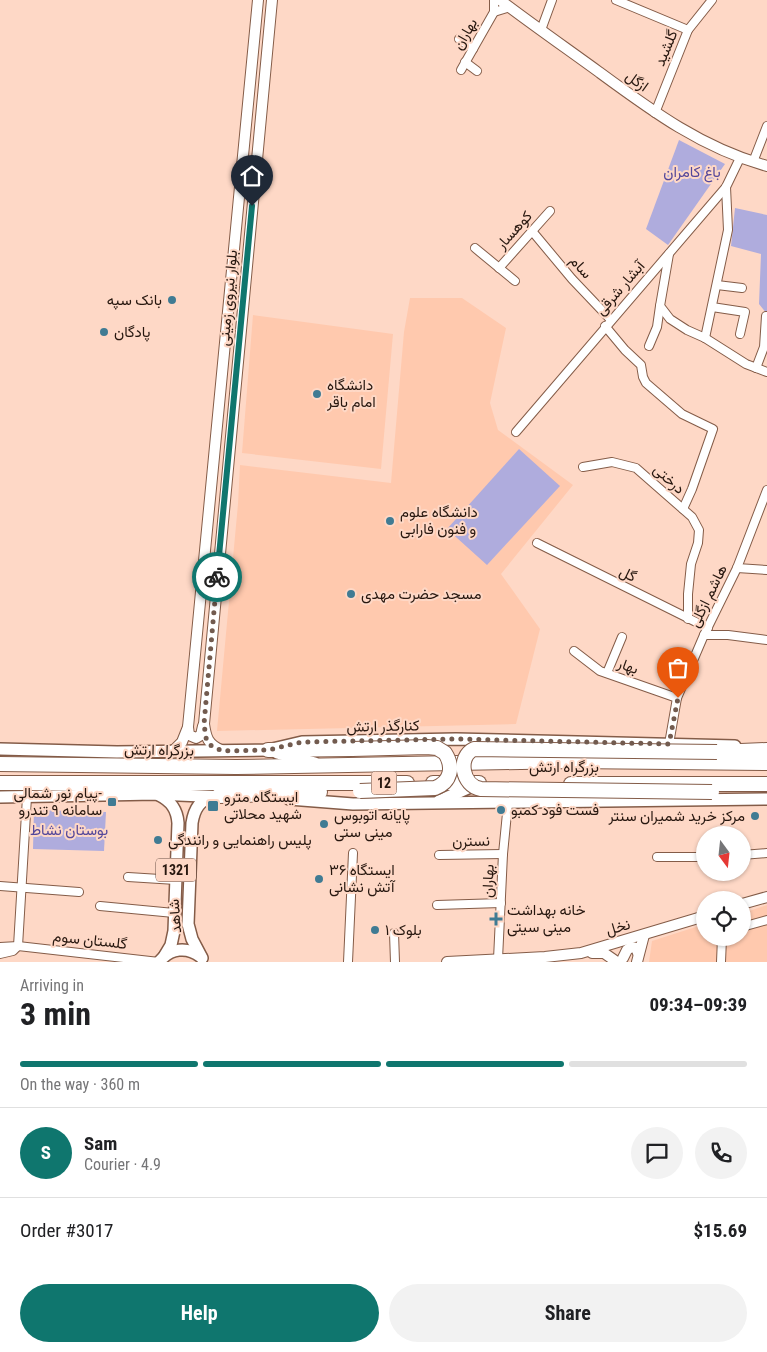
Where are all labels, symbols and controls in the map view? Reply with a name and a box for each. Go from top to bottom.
street label: بهاران [449,15,481,53]
street label: گلشید [651,27,681,69]
street label: ازگل [622,67,652,95]
pin [231,155,273,206]
icon: home [238,162,266,190]
park label: باغ کامران [663,163,721,183]
street label: کوهسار [491,207,536,254]
street label: بلوار نیروی زمینی [215,249,242,347]
street label: سام [565,252,596,283]
street label: آبشار شرقی [591,256,650,320]
place label: بانک سپه [107,291,162,310]
marker: بانک سپه [166,294,178,306]
place label: پادگان [114,323,150,342]
marker: پادگان [98,326,110,338]
place label: دانشگاه امام باقر [326,376,376,412]
marker: دانشگاه امام باقر [311,388,323,400]
street label: درختی [649,460,689,499]
place label: دانشگاه علوم و فنون فارابی [400,503,478,539]
marker: دانشگاه علوم و فنون فارابی [384,515,396,527]
courier [192,552,242,602]
street label: گل [617,562,640,586]
street label: هاشم ازگلی [685,562,732,631]
icon: bike [203,563,231,591]
place label: مسجد حضرت مهدی [361,585,481,604]
marker: مسجد حضرت مهدی [345,588,357,600]
pin [657,647,699,698]
street label: بهار [614,654,641,678]
icon: bag [664,654,692,682]
street label: کنارگذر ارتش [346,716,420,737]
street label: بزرگراه ارتش [124,740,194,761]
street label: بزرگراه ارتش [529,758,599,777]
road number: 12 [372,771,396,794]
place label: پیام نور شمالی- سامانه ۹ تندرو [13,784,102,819]
place label: ایستگاه مترو شهید محلاتی [224,788,302,824]
marker: پیام نور شمالی- سامانه ۹ تندرو [106,796,118,808]
marker: ایستگاه مترو شهید محلاتی [206,799,220,813]
place label: فست فود کمبو [511,801,599,819]
marker: فست فود کمبو [495,804,507,816]
place label: پایانه اتوبوس مینی ستی [334,806,410,842]
place label: مرکز خرید شمیران سنتر [607,807,745,825]
marker: مرکز خرید شمیران سنتر [749,810,761,822]
marker: پایانه اتوبوس مینی ستی [318,818,330,830]
park label: بوستان نشاط [30,821,108,839]
north arrow [696,826,751,881]
map controls [696,826,751,946]
place label: پلیس راهنمایی و رانندگی [168,831,312,850]
street label: نسترن [452,832,490,850]
marker: پلیس راهنمایی و رانندگی [152,834,164,846]
road number: 1321 [156,858,196,882]
place label: ایستگاه ۳۶ آتش نشانی [329,861,396,897]
street label: بهاران [478,864,498,898]
marker: ایستگاه ۳۶ آتش نشانی [313,873,325,885]
button: locate [696,891,751,946]
street label: شاهد [165,898,185,934]
place label: خانه بهداشت مینی سیتی [507,901,586,937]
marker: خانه بهداشت مینی سیتی [489,912,503,926]
street label: نخل [604,915,632,939]
place label: ۱ بلوک [385,921,422,939]
marker: ۱ بلوک [369,924,381,936]
street label: گلستان سوم [52,927,128,954]
text: Arriving in [20,976,84,995]
text: 09:34–09:39 [649,993,747,1016]
text: 3 min [20,995,91,1033]
text: On the way · 360 m [20,1075,140,1094]
button: chat [631,1127,683,1179]
button: phone [695,1127,747,1179]
text: Sam [84,1132,117,1155]
text: S [41,1141,51,1164]
text: Courier · 4.9 [84,1155,161,1174]
text: Order #3017 [20,1219,113,1242]
text: $15.69 [693,1219,747,1242]
button: Help [20,1284,379,1342]
button: Share [389,1284,747,1342]

